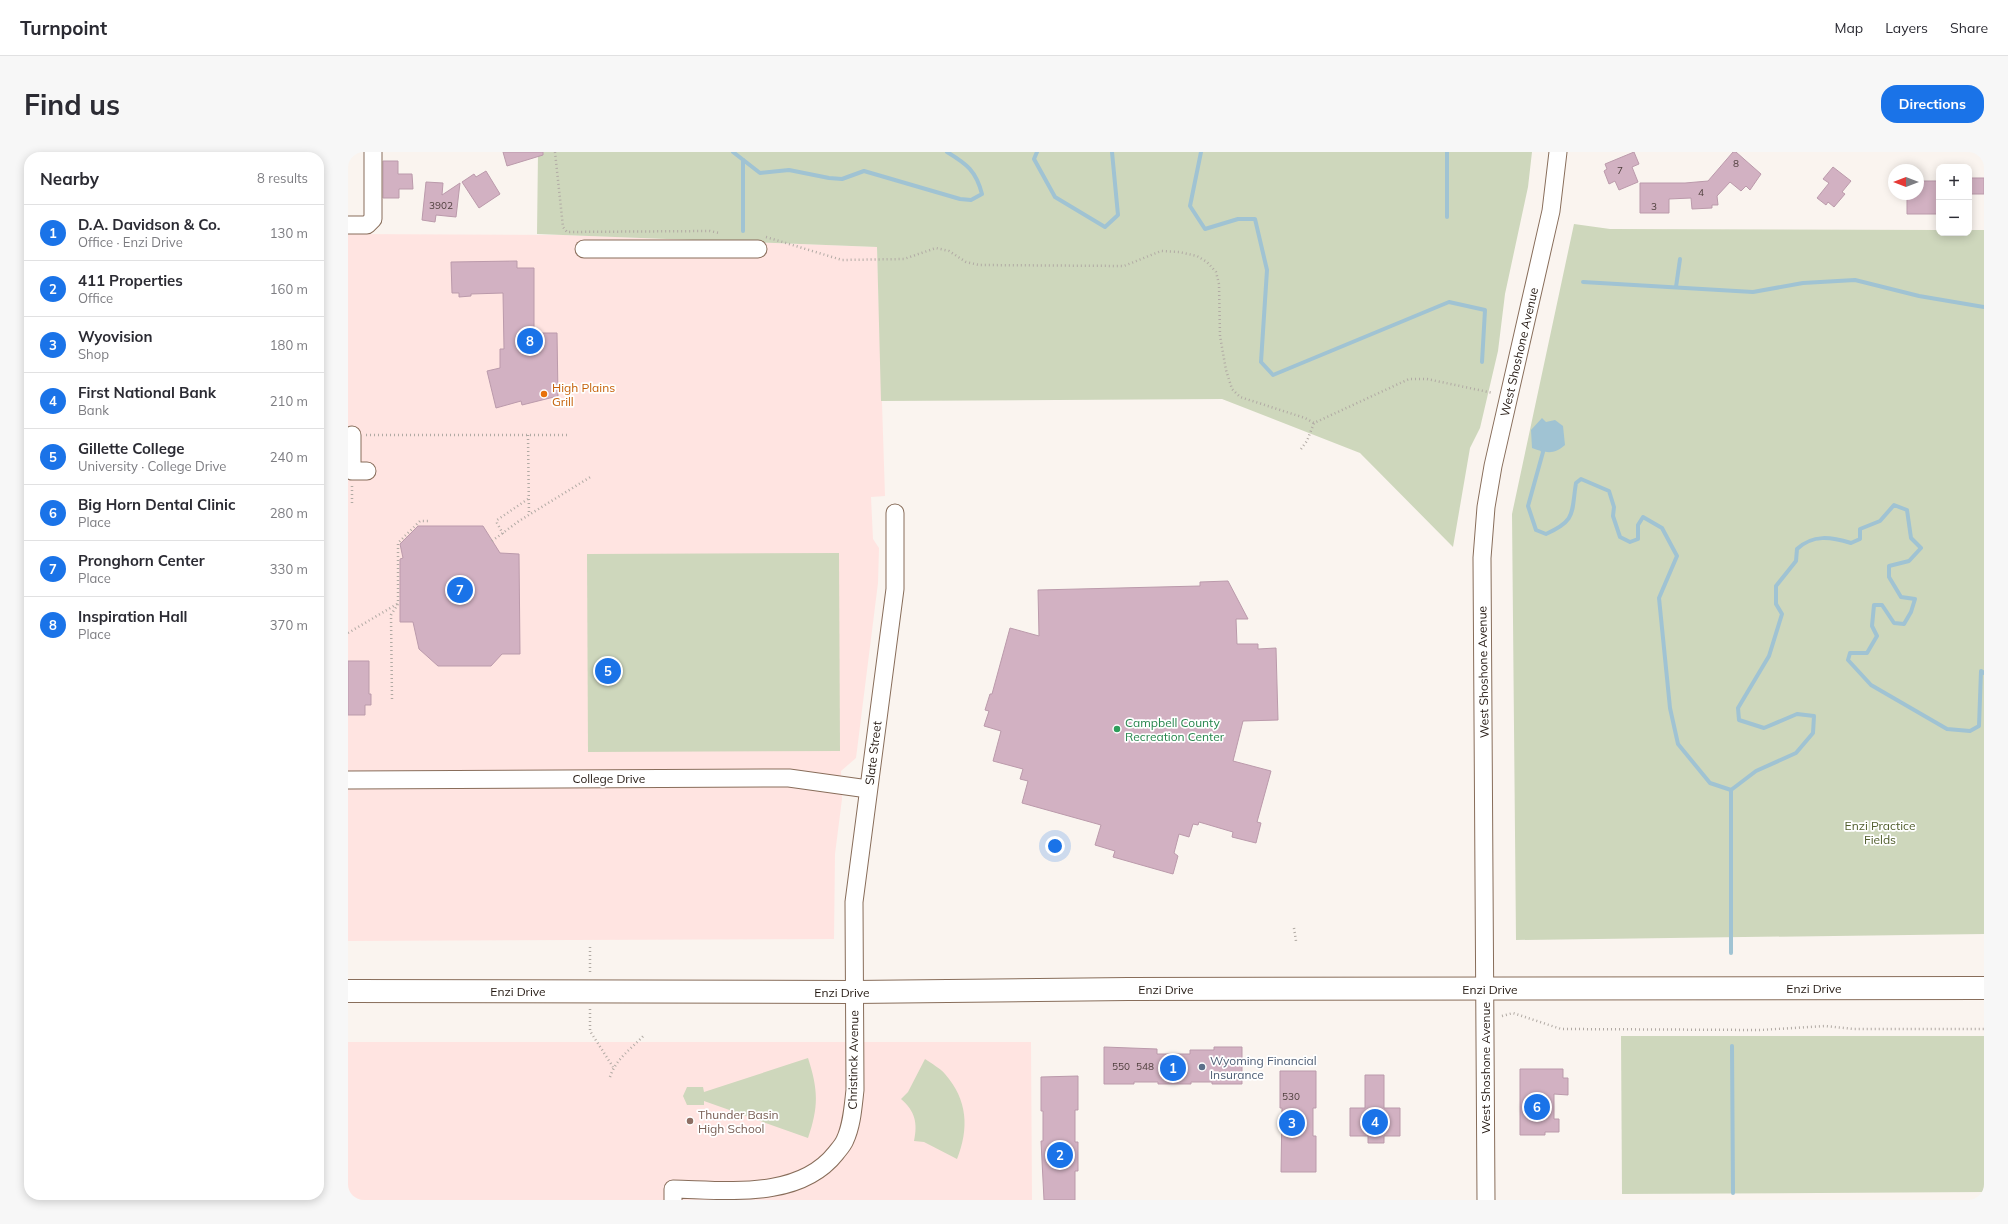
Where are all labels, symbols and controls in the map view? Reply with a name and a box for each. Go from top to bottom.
text: Turnpoint [20,16,107,40]
text: Map [1834,19,1863,37]
text: Layers [1885,19,1928,37]
text: Share [1950,19,1988,37]
button: Directions [1881,85,1984,123]
text: Find us [24,87,120,122]
house number: 8 [1733,157,1739,170]
house number: 7 [1617,164,1623,177]
north arrow [1888,164,1924,200]
map controls [1936,164,1972,236]
button: + [1936,164,1972,200]
text: Nearby [40,168,99,189]
text: 8 results [257,170,308,186]
house number: 4 [1698,186,1704,199]
house number: 3902 [429,199,453,212]
house number: 3 [1651,200,1657,213]
button: − [1936,200,1972,236]
text: D.A. Davidson & Co. [78,215,220,234]
text: 1 [49,225,57,241]
text: 130 m [270,225,308,241]
text: Office · Enzi Drive [78,234,183,250]
text: 411 Properties [78,271,183,290]
text: 2 [49,281,57,297]
text: 160 m [270,281,308,297]
street label: West Shoshone Avenue [1497,286,1541,418]
text: Office [78,290,113,306]
pin: 8 [517,326,543,356]
text: Wyovision [78,327,153,346]
text: 3 [49,337,57,353]
text: 180 m [270,337,308,353]
text: Shop [78,346,109,362]
place label: High Plains Grill [552,380,615,409]
text: First National Bank [78,383,216,402]
marker: High Plains Grill [539,389,549,399]
text: 4 [49,393,57,409]
text: 210 m [270,393,308,409]
text: Bank [78,402,109,418]
text: Gillette College [78,439,184,458]
text: 5 [49,449,57,465]
text: 240 m [270,449,308,465]
text: University · College Drive [78,458,226,474]
text: Big Horn Dental Clinic [78,495,236,514]
text: 6 [49,505,57,521]
text: 280 m [270,505,308,521]
text: Place [78,514,111,530]
text: Pronghorn Center [78,551,205,570]
text: 7 [49,561,57,577]
text: 330 m [270,561,308,577]
text: Place [78,570,111,586]
pin: 7 [447,575,473,605]
street label: West Shoshone Avenue [1474,606,1492,738]
text: Inspiration Hall [78,607,188,626]
text: 8 [49,617,57,633]
text: 370 m [270,617,308,633]
text: Place [78,626,111,642]
pin: 5 [595,656,621,686]
place label: Campbell County Recreation Center [1125,715,1225,744]
street label: Slate Street [862,720,884,786]
marker: Campbell County Recreation Center [1112,724,1122,734]
street label: College Drive [573,771,645,786]
park label: Enzi Practice Fields [1845,818,1915,847]
your location [1045,836,1065,856]
street label: Enzi Drive [1786,981,1842,996]
street label: Enzi Drive [1138,982,1194,997]
street label: Enzi Drive [1462,982,1518,997]
street label: Enzi Drive [490,984,546,999]
street label: Enzi Drive [814,985,870,1000]
street label: West Shoshone Avenue [1478,1002,1493,1134]
street label: Christinck Avenue [845,1010,861,1110]
pin: 1 [1160,1053,1186,1083]
place label: Wyoming Financial Insurance [1210,1053,1317,1082]
house number: 550 [1112,1060,1130,1073]
house number: 548 [1136,1060,1154,1073]
marker: Wyoming Financial Insurance [1197,1062,1207,1072]
house number: 530 [1282,1090,1300,1103]
pin: 6 [1524,1092,1550,1122]
place label: Thunder Basin High School [698,1107,779,1136]
pin: 4 [1362,1107,1388,1137]
pin: 3 [1279,1108,1305,1138]
marker: Thunder Basin High School [685,1116,695,1126]
pin: 2 [1047,1140,1073,1170]

